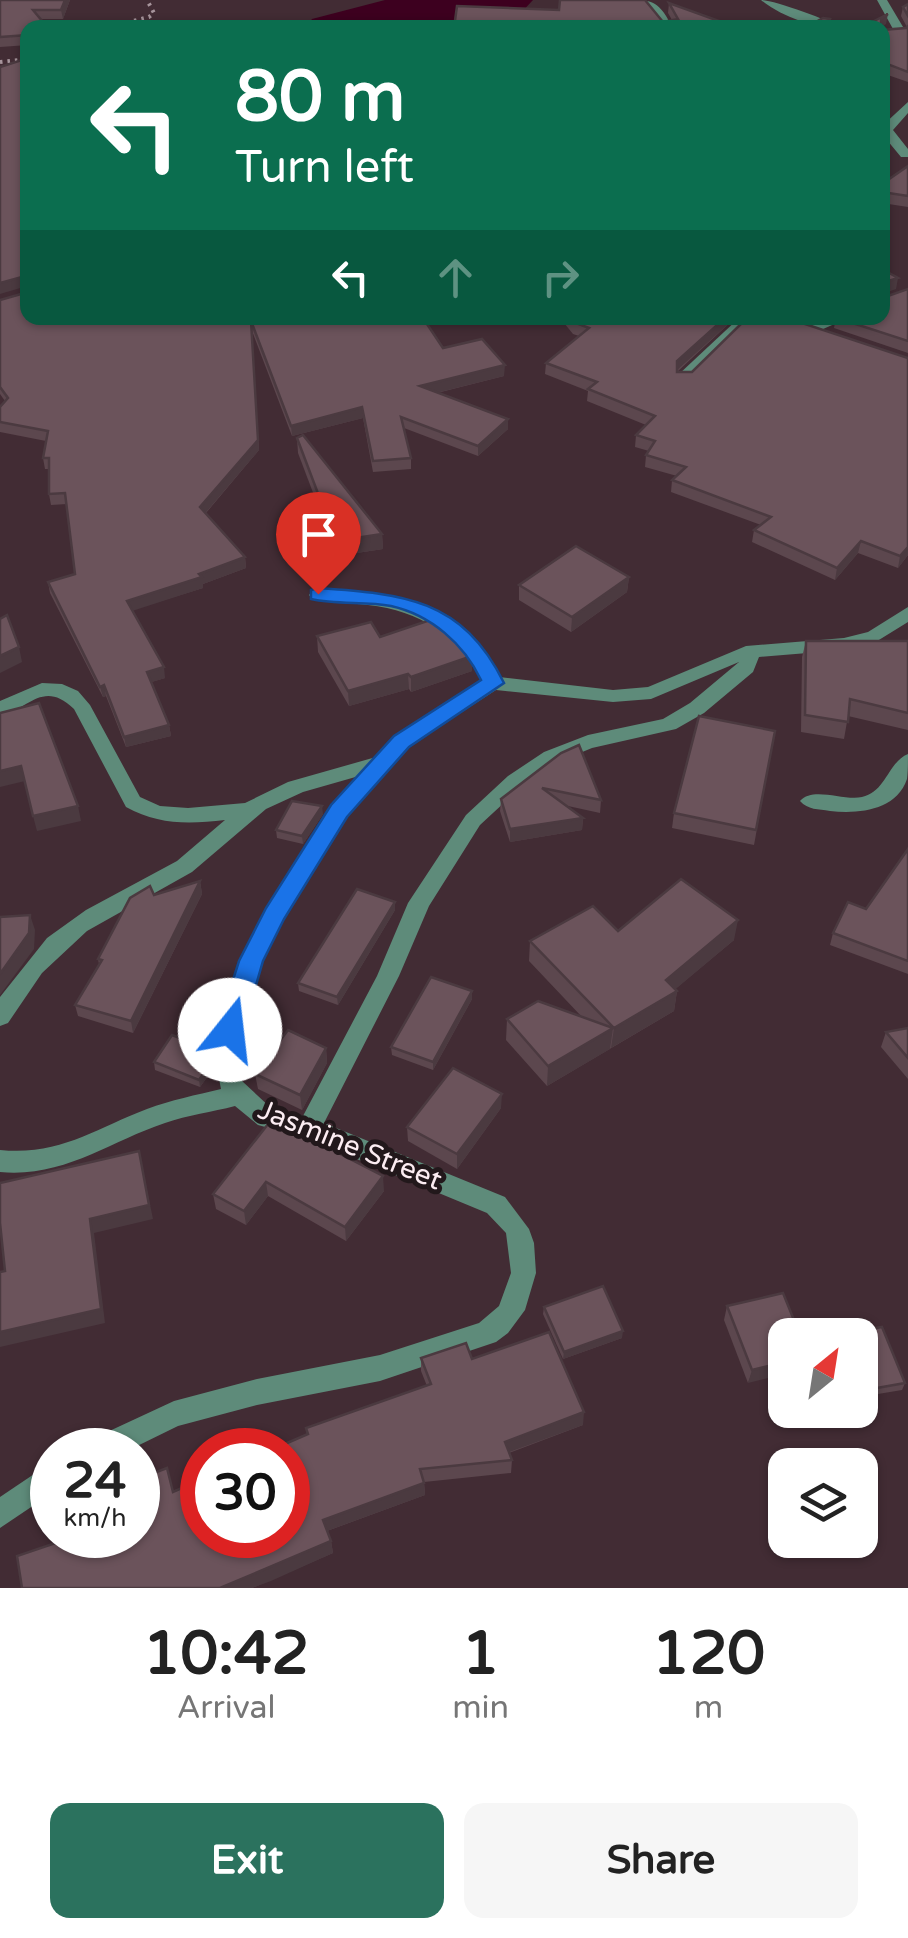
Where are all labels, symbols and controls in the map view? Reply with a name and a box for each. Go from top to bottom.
text: 80 m [235,56,405,140]
icon: left [70,60,200,190]
text: Turn left [235,141,414,195]
icon: left [323,250,378,305]
icon: ahead [428,250,483,305]
icon: right [533,250,588,305]
pin [276,492,361,595]
icon: arrive [291,507,346,562]
position arrow [178,978,282,1082]
street label: Jasmine Street [253,1093,447,1197]
north arrow [768,1318,878,1428]
map controls [768,1318,878,1558]
speed limit sign: 30 [180,1428,310,1558]
button: layers [768,1448,878,1558]
text: 24 [64,1451,126,1511]
text: km/h [64,1503,126,1533]
text: 10:42 [143,1618,309,1690]
text: 1 [462,1618,499,1690]
text: 120 [652,1618,765,1690]
text: Arrival [177,1689,276,1727]
text: min [452,1689,509,1727]
text: m [694,1689,723,1727]
button: Exit [50,1803,444,1918]
button: Share [464,1803,858,1918]

